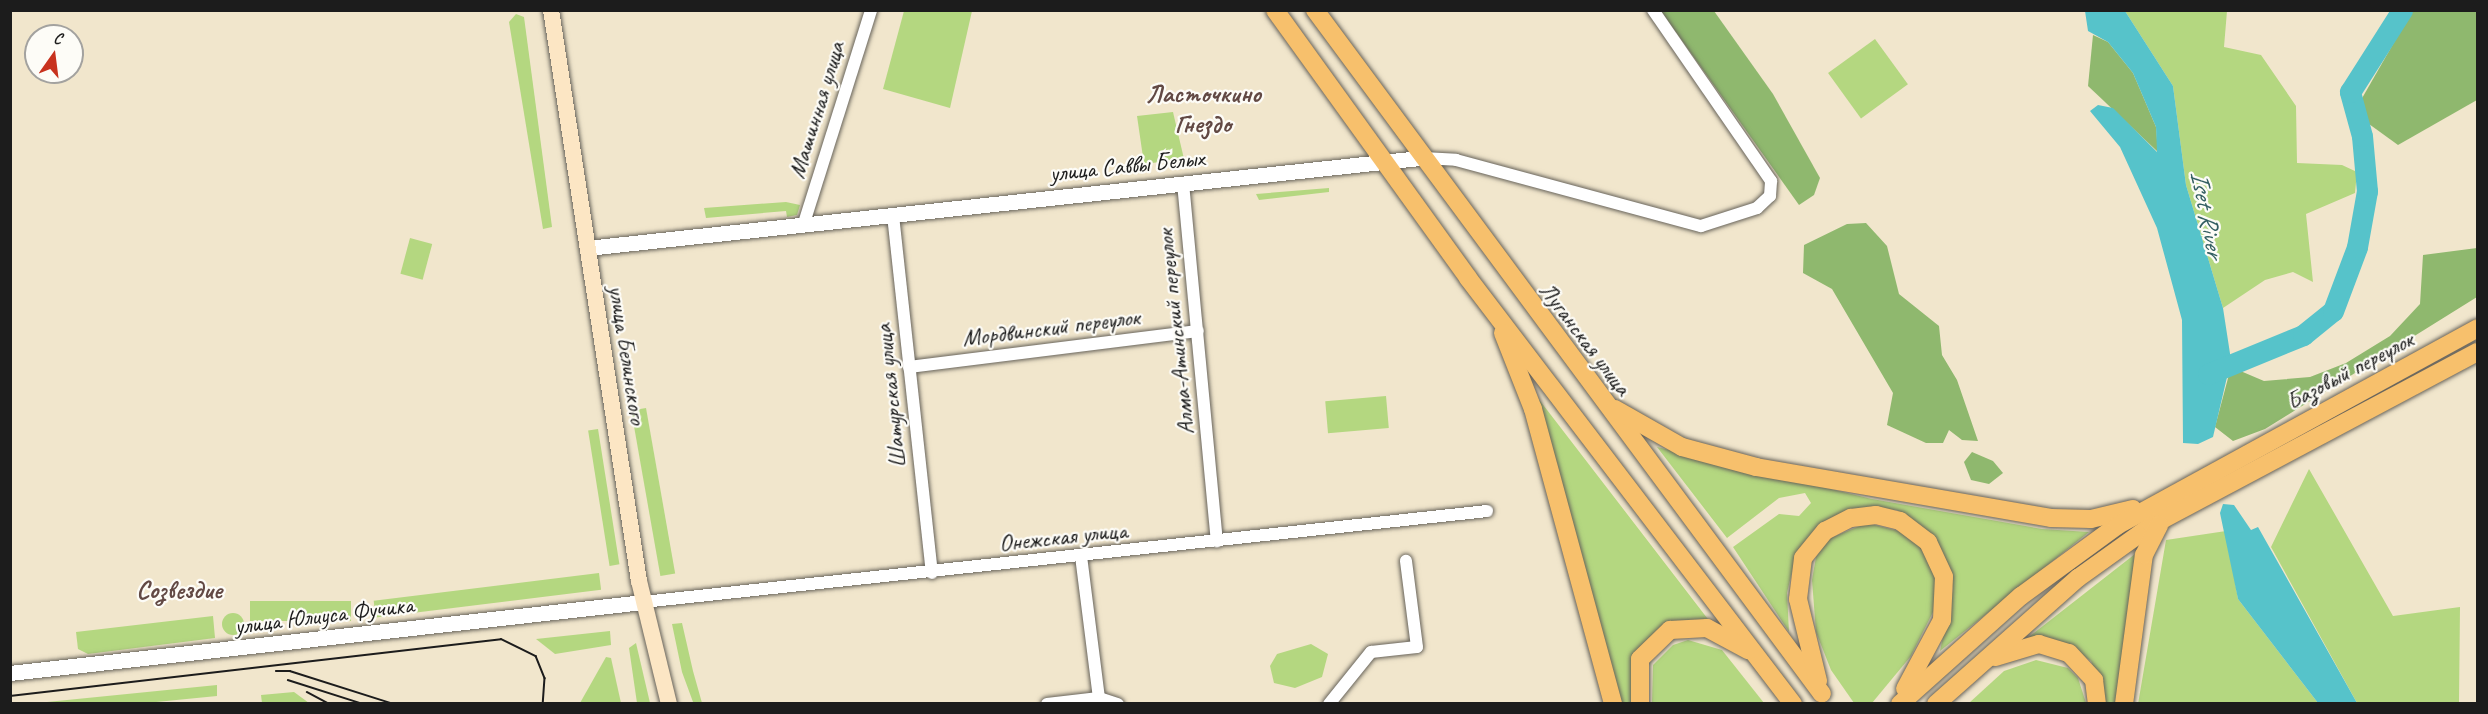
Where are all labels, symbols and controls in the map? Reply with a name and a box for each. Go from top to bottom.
north arrow [24,24,84,84]
text: С [52,28,64,49]
street label: Машинная улица [782,38,852,182]
district label: Ласточкино Гнездо [1145,78,1261,140]
street label: улица Саввы Белых [1048,144,1206,188]
water label: Iset River [2183,168,2231,260]
street label: Алма-Атинский переулок [1151,228,1201,436]
street label: Луганская улица [1532,276,1638,402]
street label: улица Белинского [602,283,652,427]
street label: Мордвинский переулок [961,303,1141,353]
street label: Шатурская улица [869,321,913,471]
street label: Базовый переулок [2282,325,2418,417]
street label: Онежская улица [997,516,1129,558]
district label: Созвездие [136,574,222,606]
street label: улица Юлиуса Фучика [233,591,415,641]

